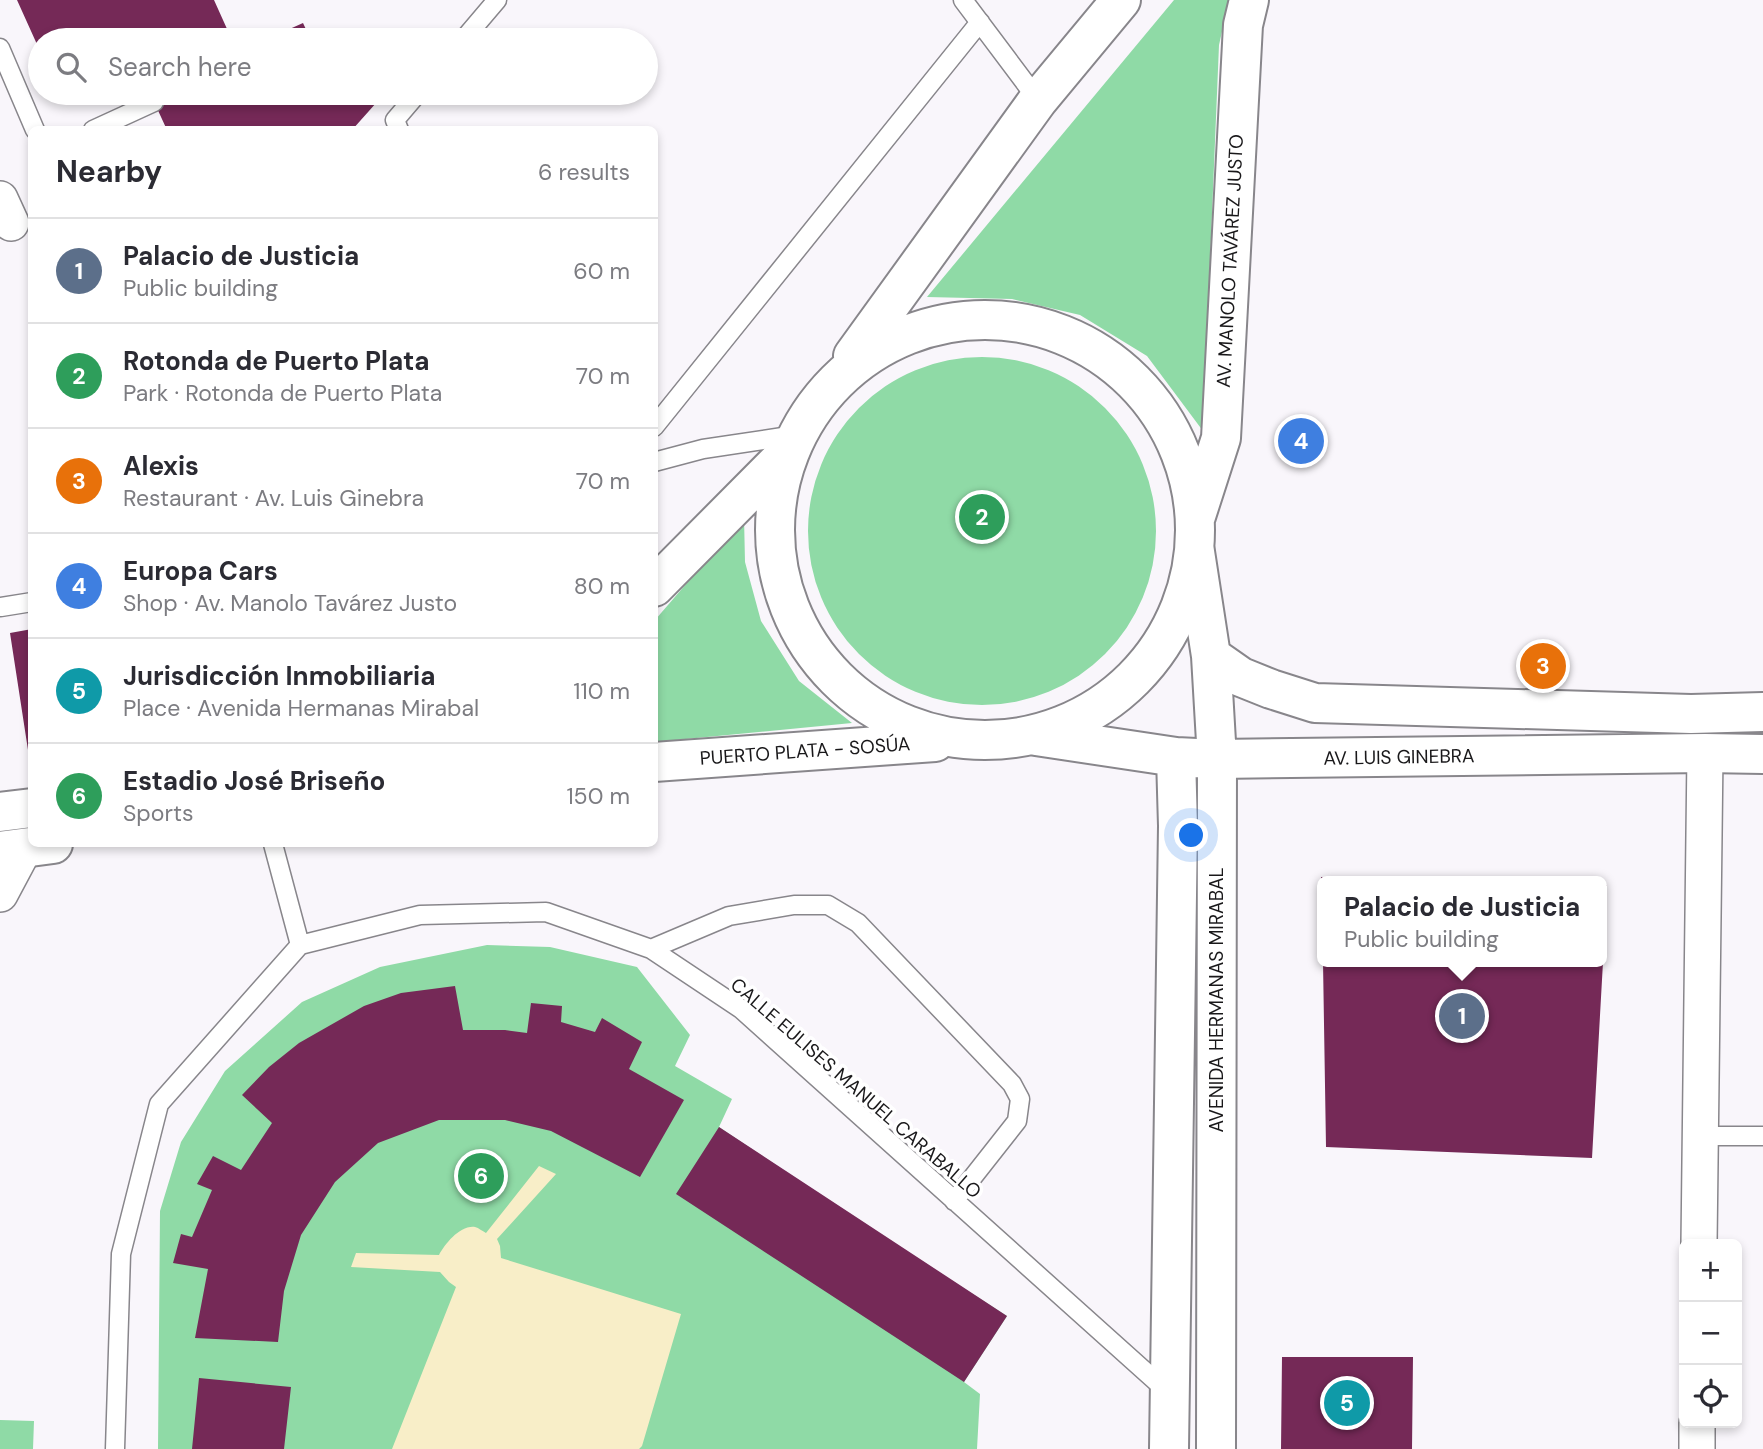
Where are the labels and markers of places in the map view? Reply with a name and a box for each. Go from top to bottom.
pin: 4 [1278,415,1324,467]
pin: 2 [959,491,1005,543]
pin: 3 [1520,640,1566,692]
pin: 1 [1439,990,1485,1042]
pin: 6 [458,1150,504,1202]
pin: 5 [1324,1377,1370,1429]

